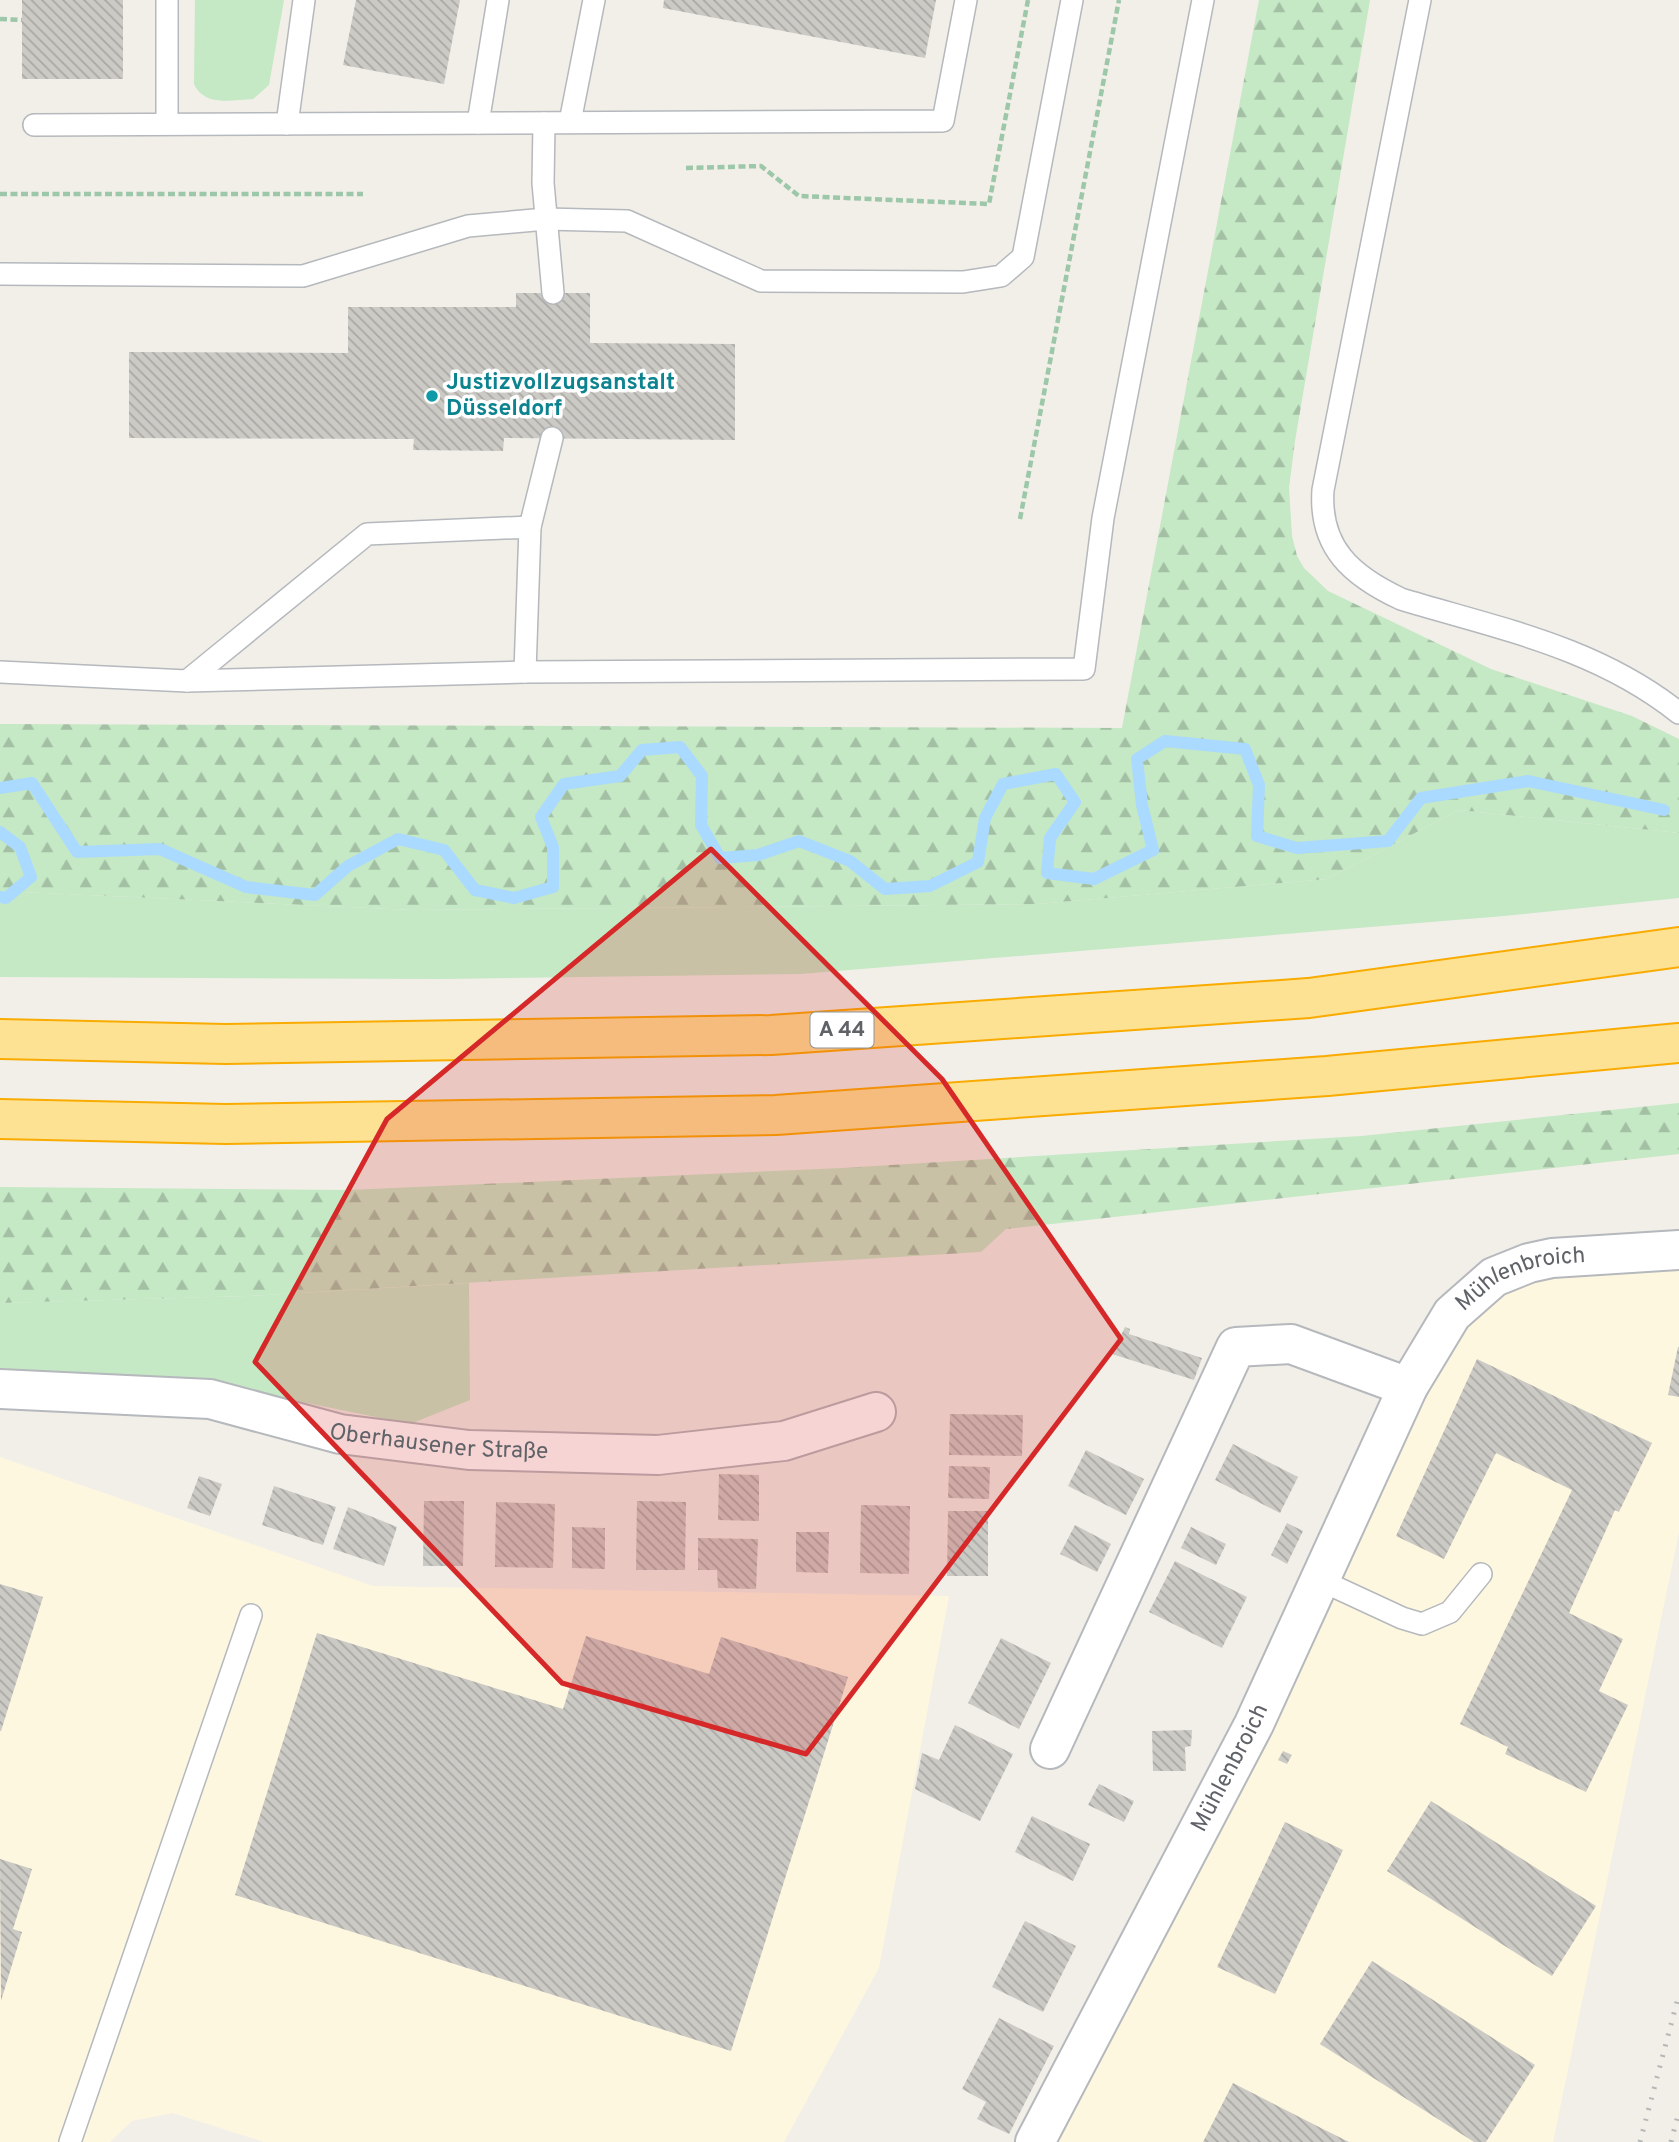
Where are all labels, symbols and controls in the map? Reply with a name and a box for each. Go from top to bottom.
place label: Justizvollzugsanstalt Düsseldorf [446,369,675,424]
marker: Justizvollzugsanstalt Düsseldorf [424,388,440,404]
road number: A 44 [810,1012,874,1048]
street label: Mühlenbroich [1450,1241,1586,1318]
street label: Oberhausener Straße [326,1417,549,1467]
street label: Mühlenbroich [1185,1700,1276,1837]

